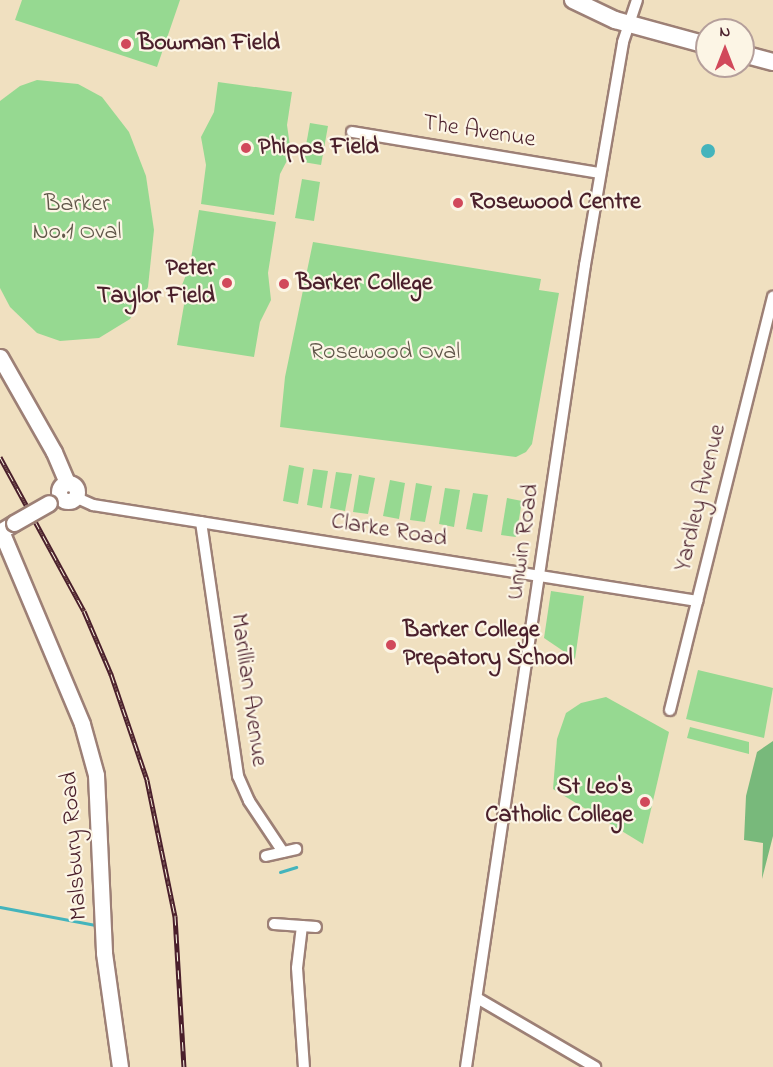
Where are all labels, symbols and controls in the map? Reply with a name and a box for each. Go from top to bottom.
north arrow [695,18,755,78]
text: N [720,20,730,44]
place label: Bowman Field [138,30,280,58]
marker: Bowman Field [119,37,133,51]
street label: The Avenue [421,109,537,155]
place label: Phipps Field [258,134,379,162]
marker: Phipps Field [239,141,253,155]
place label: Rosewood Centre [470,189,641,217]
park label: Barker No.1 Oval [32,191,122,247]
marker: Rosewood Centre [451,196,465,210]
place label: Peter Taylor Field [97,255,215,311]
place label: Barker College [296,270,433,298]
marker: Peter Taylor Field [220,276,234,290]
marker: Barker College [277,277,291,291]
park label: Rosewood Oval [310,339,460,367]
street label: Yardley Avenue [669,421,733,575]
street label: Unwin Road [502,482,546,602]
street label: Clarke Road [329,508,449,554]
street label: Marillian Avenue [223,612,273,768]
place label: Barker College Prepatory School [403,617,573,673]
marker: Barker College Prepatory School [384,638,398,652]
street label: Malsbury Road [55,771,95,921]
place label: St Leo's Catholic College [485,774,633,830]
marker: St Leo's Catholic College [638,795,652,809]

